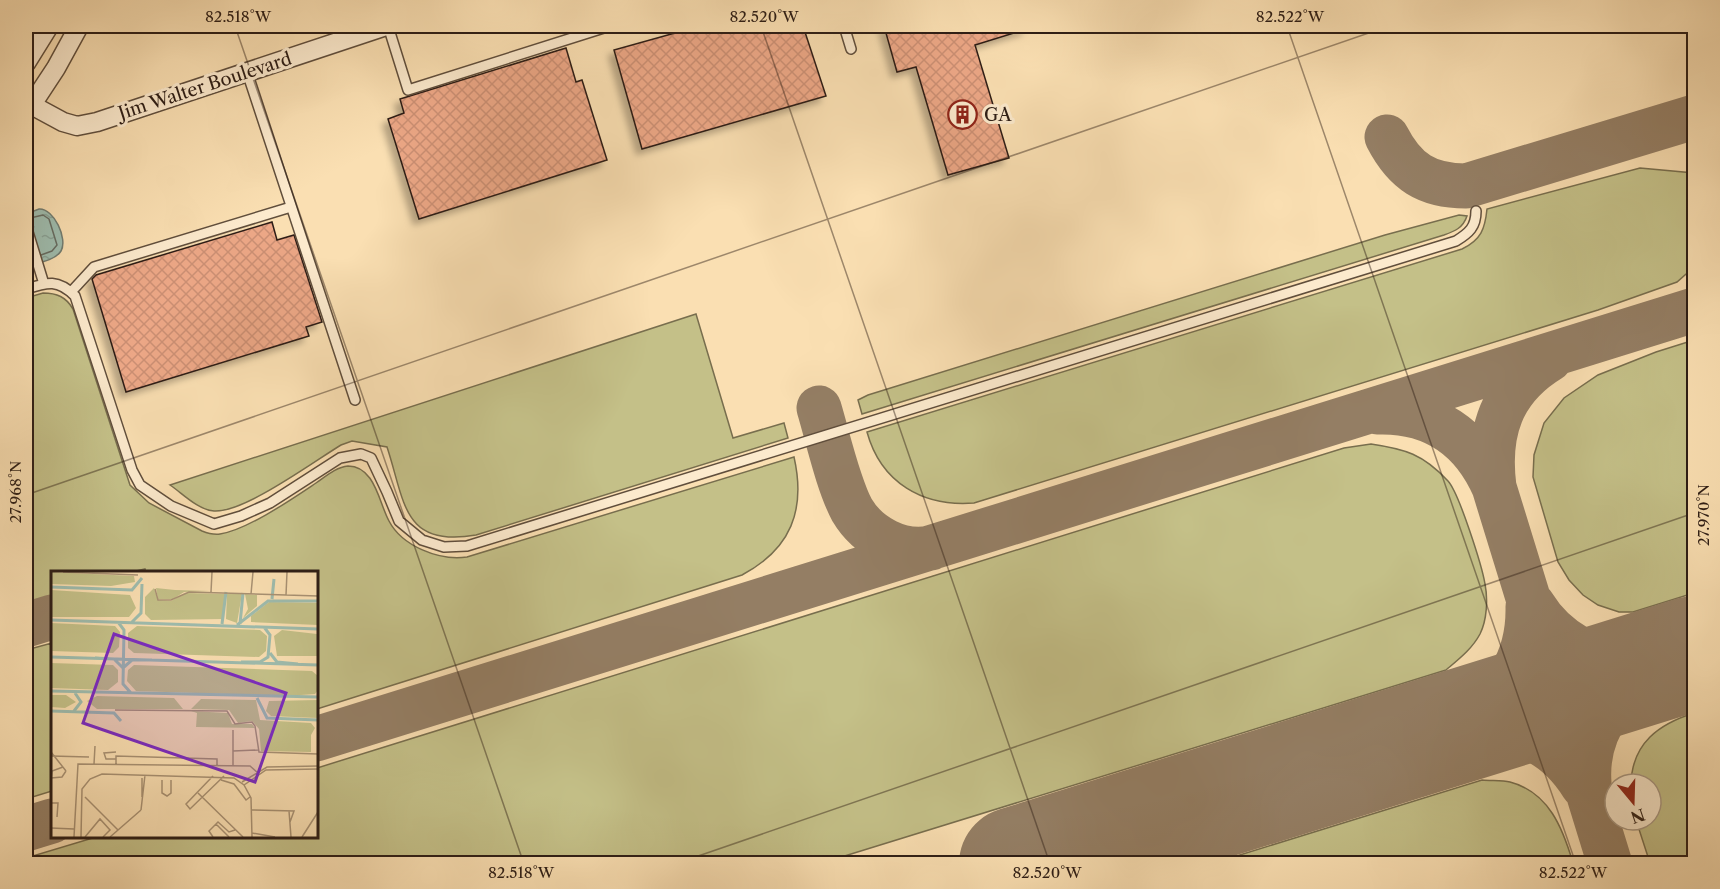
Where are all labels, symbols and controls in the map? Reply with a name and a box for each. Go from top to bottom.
text: 82.518°W [205,7,272,26]
text: 82.520°W [729,7,799,26]
text: 82.522°W [1256,7,1325,26]
street label: Jim Walter Boulevard [113,48,294,125]
building icon: GA [947,99,979,131]
place label: GA [984,104,1012,126]
text: 27.968°N [6,461,25,523]
text: 27.970°N [1694,484,1713,546]
inset map [51,571,318,838]
north arrow [1603,772,1663,832]
text: N [1628,804,1648,828]
text: 82.518°W [488,863,555,882]
text: 82.520°W [1012,863,1082,882]
text: 82.522°W [1539,863,1608,882]

